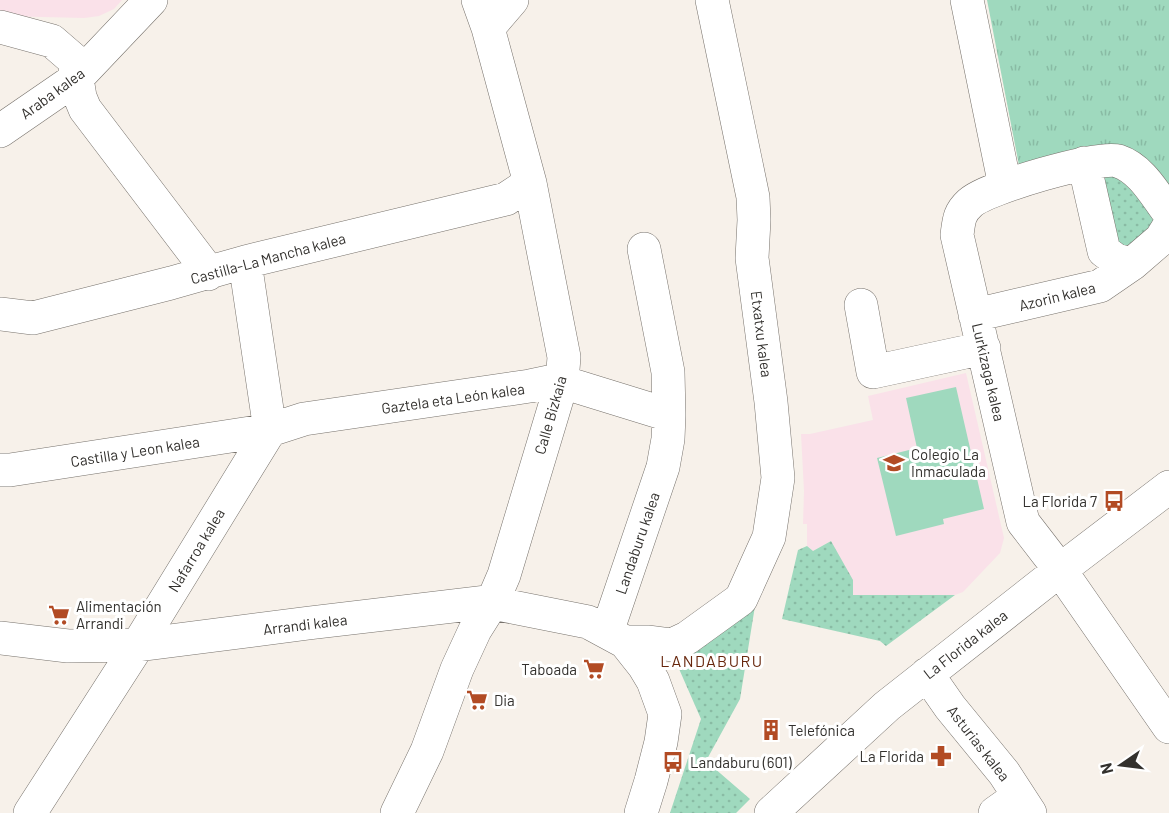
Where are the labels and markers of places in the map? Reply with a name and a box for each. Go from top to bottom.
place label: Colegio La Inmaculada [911,445,986,480]
school or university icon: Colegio La Inmaculada [882,451,906,475]
bus stop icon: La Florida 7 [1102,489,1126,513]
place label: La Florida 7 [1022,492,1097,510]
place label: Alimentación Arrandi [76,597,162,632]
supermarket icon: Alimentación Arrandi [47,603,71,627]
supermarket icon: Taboada [582,657,606,681]
place label: Taboada [521,660,577,678]
supermarket icon: Dia [465,688,489,712]
place label: Dia [494,691,515,709]
building icon: Telefónica [759,718,783,742]
place label: Telefónica [788,721,855,739]
pharmacy icon: La Florida [929,744,953,768]
place label: La Florida [860,747,924,765]
bus stop icon: Landaburu (601) [661,750,685,774]
place label: Landaburu (601) [690,753,792,771]

